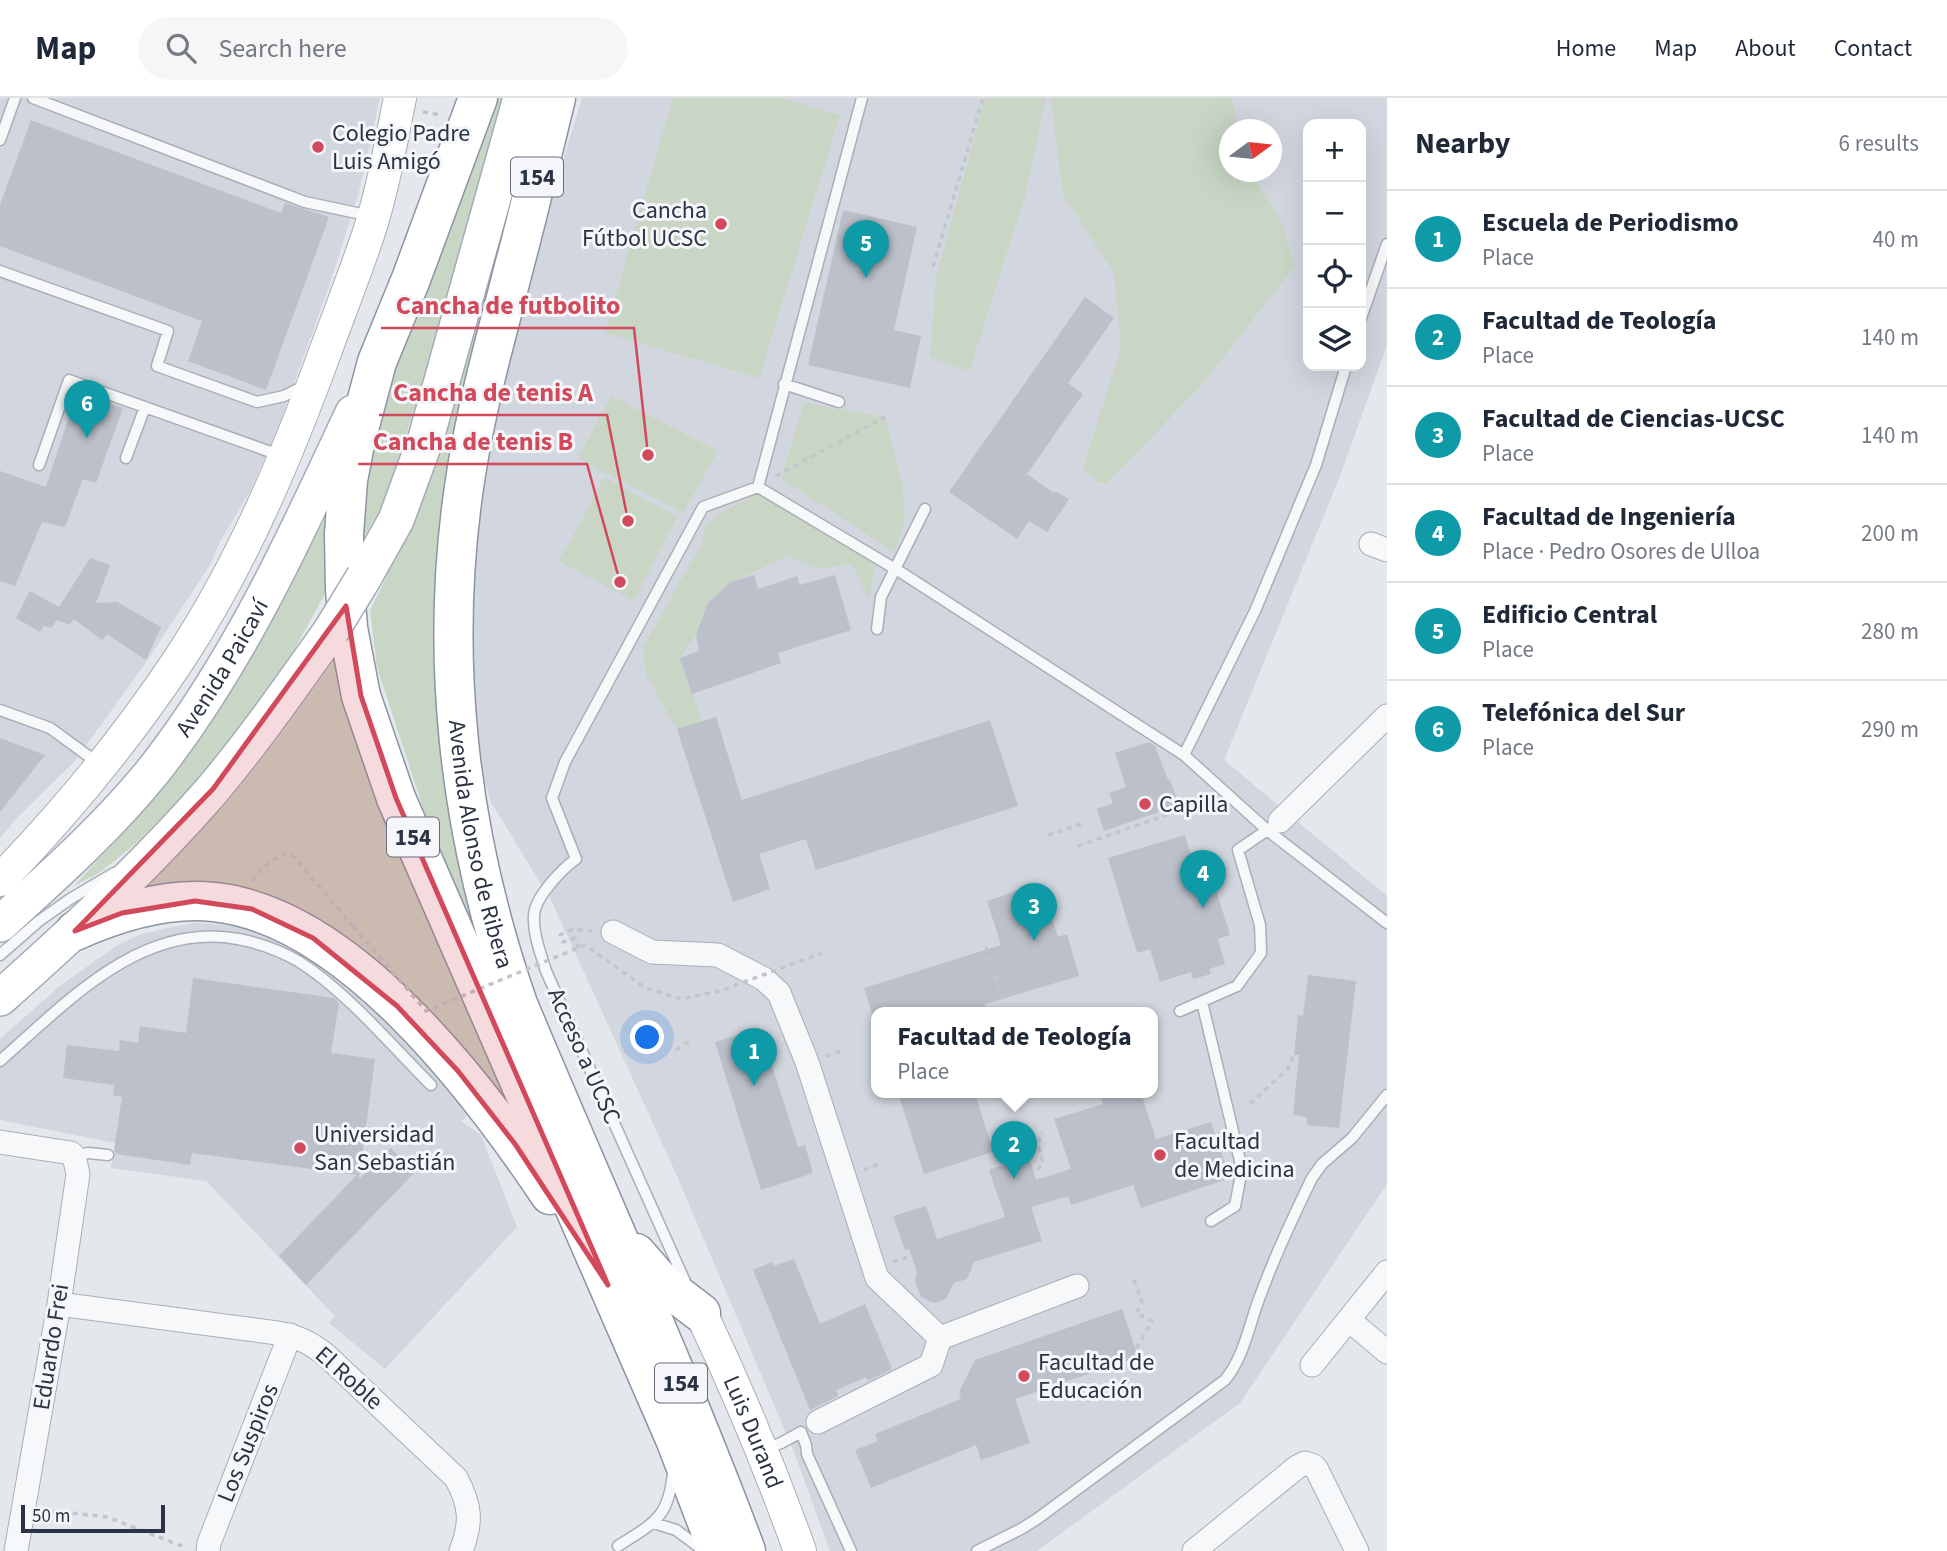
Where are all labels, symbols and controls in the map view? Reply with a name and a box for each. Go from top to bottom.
search box [138,17,628,80]
text: Map [35,25,96,72]
icon: search [162,29,200,67]
text: Search here [218,30,347,67]
text: Home [1556,31,1616,66]
text: Map [1654,31,1697,66]
text: About [1735,31,1796,66]
text: Contact [1834,31,1912,66]
place label: Colegio Padre Luis Amigó [332,116,470,179]
north arrow [1219,119,1282,182]
map controls [1303,119,1366,371]
button: + [1303,119,1366,182]
text: Nearby [1415,122,1510,165]
text: 6 results [1839,127,1919,160]
marker: Colegio Padre Luis Amigó [310,139,326,155]
road number: 154 [511,158,563,197]
button: − [1303,182,1366,245]
place label: Cancha Fútbol UCSC [582,193,707,256]
text: Escuela de Periodismo [1482,204,1739,241]
marker: Cancha Fútbol UCSC [713,216,729,232]
pin: 5 [843,220,889,278]
text: 1 [1432,223,1444,256]
text: 40 m [1872,223,1919,256]
text: Place [1482,241,1534,274]
button: locate [1303,245,1366,308]
callout: Cancha de futbolito [381,281,634,328]
text: Cancha de futbolito [396,287,620,324]
text: Facultad de Teología [1482,302,1717,339]
button: layers [1303,308,1366,371]
text: 2 [1432,321,1444,354]
text: 140 m [1861,321,1919,354]
text: Place [1482,339,1534,372]
callout: Cancha de tenis A [379,368,607,415]
text: Cancha de tenis A [393,374,594,411]
pin: 6 [64,380,110,438]
text: Facultad de Ciencias-UCSC [1482,400,1785,437]
callout: Cancha de tenis B [358,417,587,464]
text: 3 [1432,419,1444,452]
text: 140 m [1861,419,1919,452]
text: Cancha de tenis B [373,423,573,460]
text: Place [1482,437,1534,470]
text: Facultad de Ingeniería [1482,498,1736,535]
text: 4 [1432,517,1444,550]
text: 200 m [1861,517,1919,550]
text: Place · Pedro Osores de Ulloa [1482,535,1760,568]
street label: Avenida Paicaví [167,592,278,744]
text: Edificio Central [1482,596,1657,633]
text: 5 [1432,615,1444,648]
text: 280 m [1861,615,1919,648]
text: Place [1482,633,1534,666]
text: Telefónica del Sur [1482,694,1685,731]
text: 6 [1432,713,1444,746]
text: 290 m [1861,713,1919,746]
street label: Avenida Alonso de Ribera [440,718,523,973]
text: Place [1482,731,1534,764]
place label: Capilla [1159,787,1228,822]
marker: Capilla [1137,796,1153,812]
road number: 154 [387,818,439,856]
pin: 4 [1180,850,1226,908]
pin: 3 [1011,883,1057,941]
street label: Acceso a UCSC [538,982,630,1130]
popup [871,1007,1158,1098]
text: Facultad de Teología [897,1018,1132,1055]
your location [630,1020,664,1054]
pin: 1 [731,1028,777,1086]
text: Place [897,1055,949,1088]
place label: Universidad San Sebastián [314,1117,455,1180]
pin: 2 [991,1121,1037,1179]
place label: Facultad de Medicina [1174,1124,1295,1187]
marker: Universidad San Sebastián [292,1140,308,1156]
marker: Facultad de Medicina [1152,1147,1168,1163]
street label: Eduardo Frei [24,1281,78,1413]
street label: El Roble [307,1338,391,1418]
place label: Facultad de Educación [1038,1345,1154,1408]
road number: 154 [655,1364,707,1402]
marker: Facultad de Educación [1016,1368,1032,1384]
street label: Luis Durand [714,1370,792,1494]
street label: Los Suspiros [208,1378,288,1508]
scale bar [21,1502,164,1534]
text: 50 m [32,1503,70,1530]

